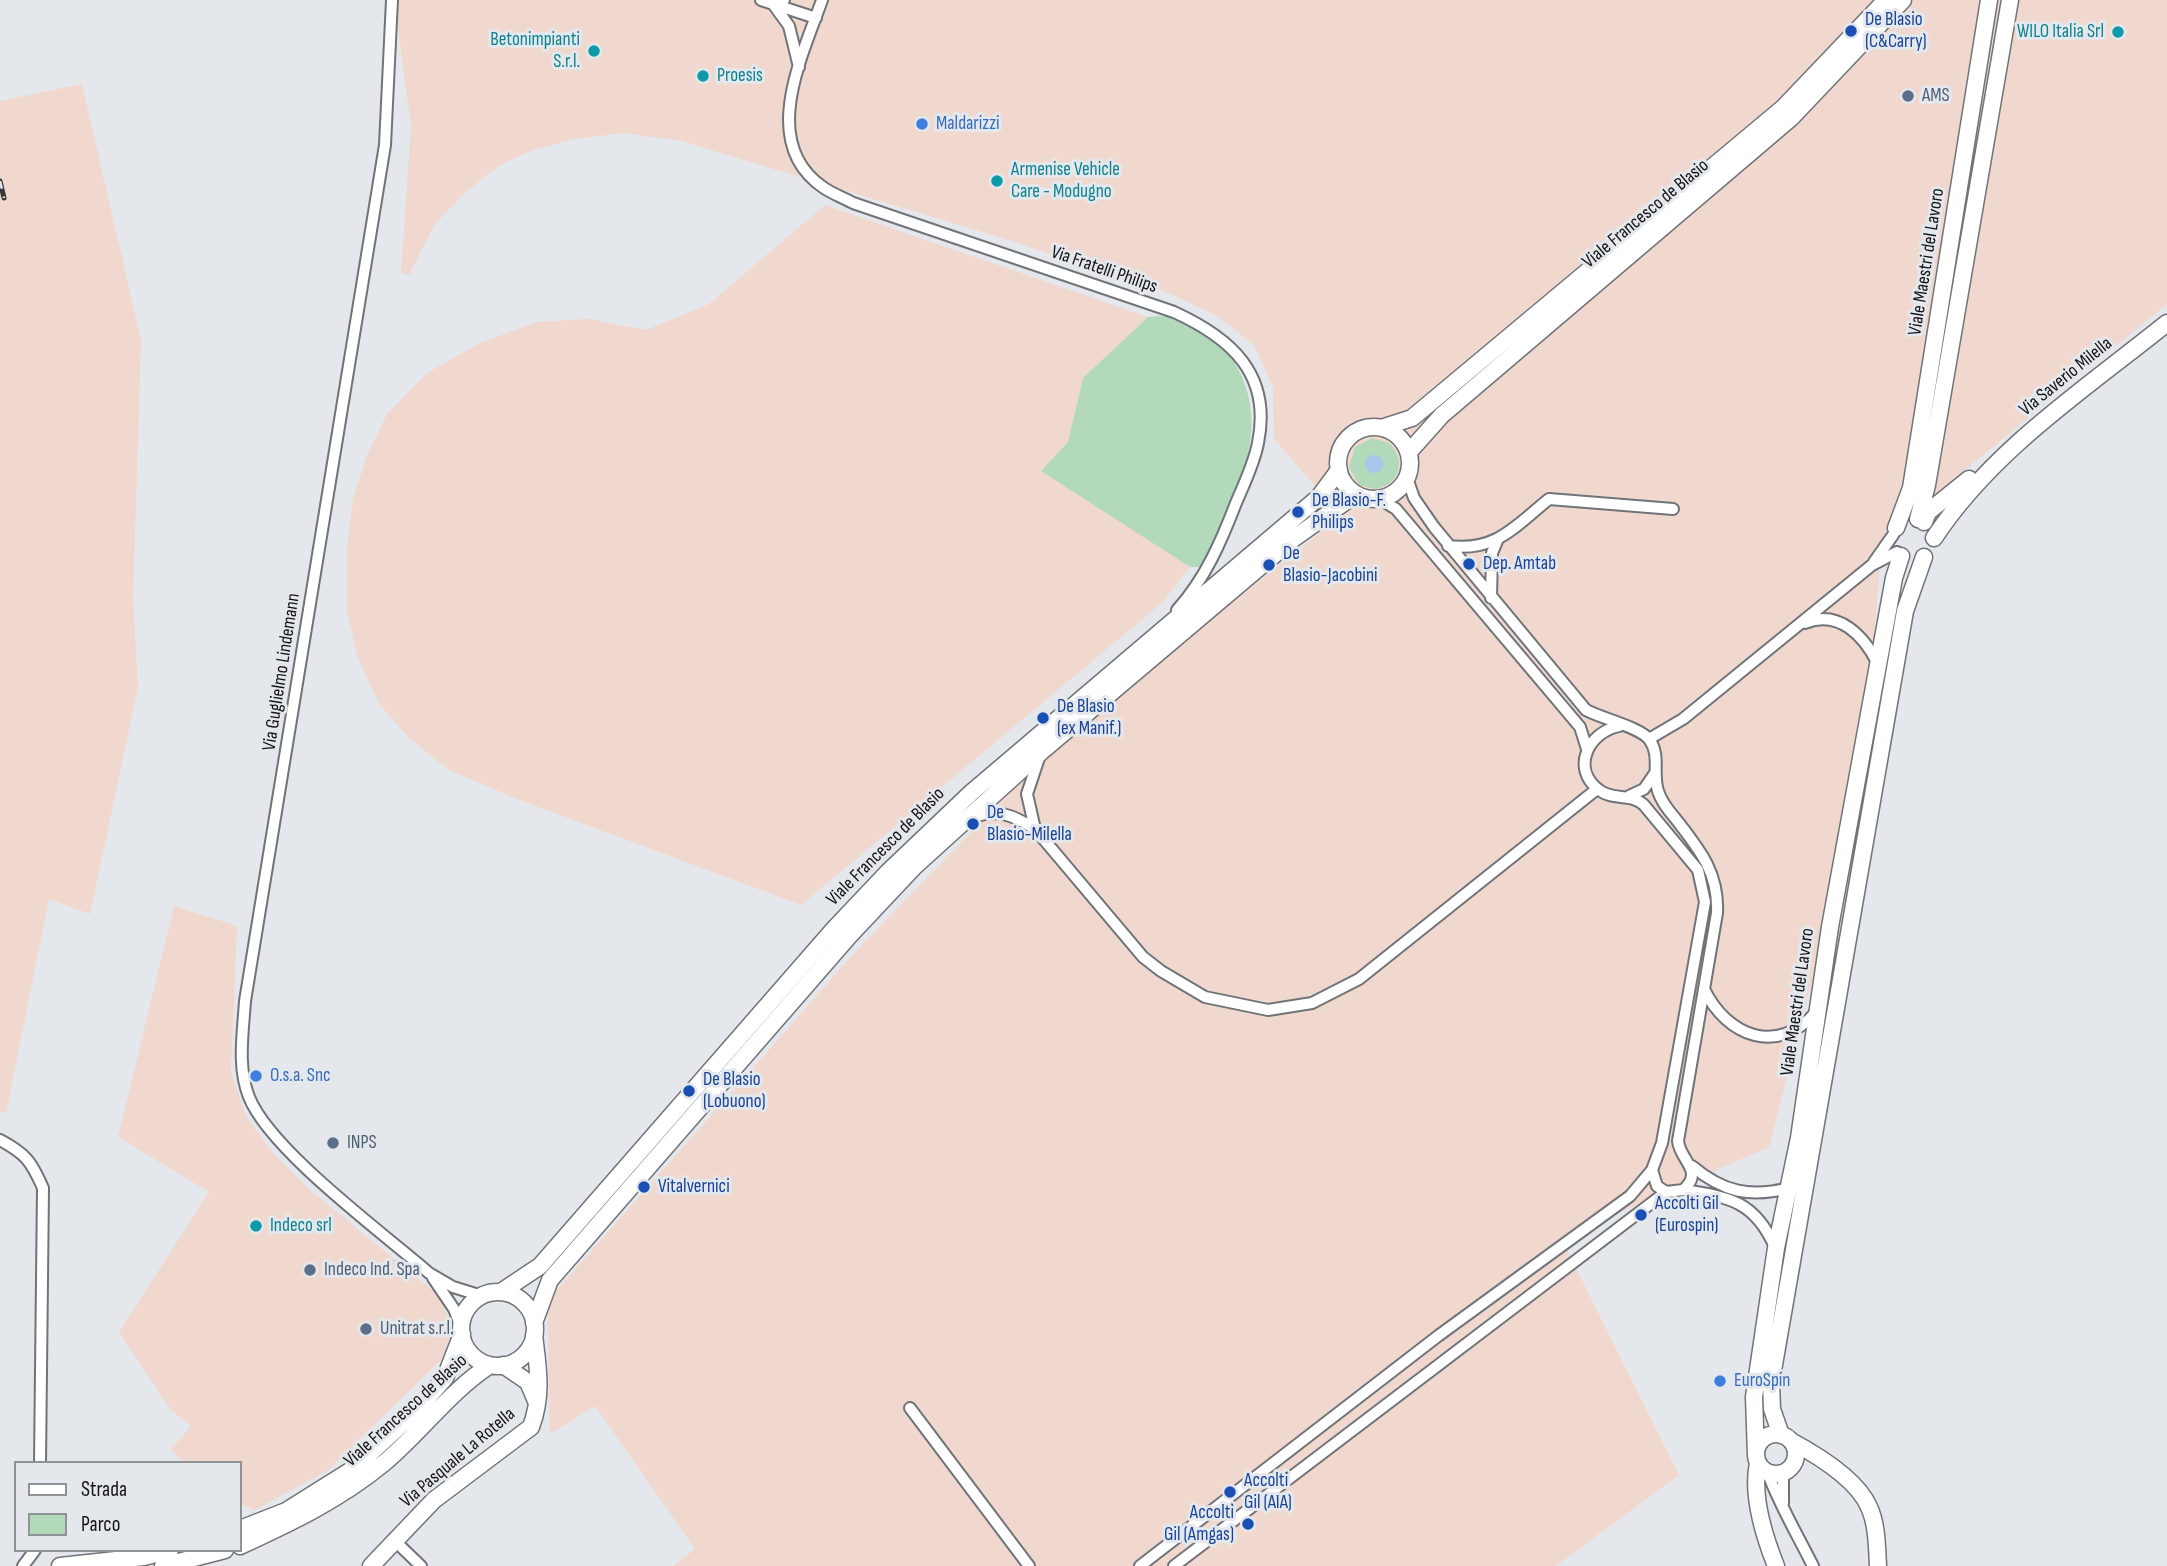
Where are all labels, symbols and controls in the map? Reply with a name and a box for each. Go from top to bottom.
place label: De Blasio (C&Carry) [1865,9,1927,53]
place label: WILO Italia Srl [2017,21,2104,43]
marker: De Blasio (C&Carry) [1843,23,1859,39]
marker: WILO Italia Srl [2110,24,2126,40]
place label: Betonimpianti S.r.l. [490,29,580,73]
marker: Betonimpianti S.r.l. [586,43,602,59]
place label: Proesis [717,65,763,87]
marker: Proesis [695,68,711,84]
place label: AMS [1922,85,1950,107]
marker: AMS [1900,88,1916,104]
place label: Maldarizzi [936,113,1000,135]
marker: Maldarizzi [914,116,930,132]
street label: Viale Francesco de Blasio [1578,155,1714,273]
place label: Armenise Vehicle Care - Modugno [1011,159,1120,203]
marker: Armenise Vehicle Care - Modugno [989,173,1005,189]
street label: Viale Maestri del Lavoro [1904,187,1950,337]
street label: Via Fratelli Philips [1048,241,1160,299]
street label: Via Saverio Milella [2015,333,2117,421]
place label: De Blasio-F. Philips [1312,490,1386,534]
marker: De Blasio-F. Philips [1290,504,1306,520]
place label: De Blasio-Jacobini [1283,543,1378,587]
place label: Dep. Amtab [1483,553,1556,575]
marker: Dep. Amtab [1461,556,1477,572]
marker: De Blasio-Jacobini [1261,557,1277,573]
street label: Via Guglielmo Lindemann [258,592,306,752]
place label: De Blasio (ex Manif.) [1057,696,1121,740]
marker: De Blasio (ex Manif.) [1035,710,1051,726]
street label: Viale Francesco de Blasio [822,783,950,911]
place label: De Blasio-Milella [987,802,1072,846]
marker: De Blasio-Milella [965,816,981,832]
street label: Viale Maestri del Lavoro [1776,927,1820,1077]
place label: O.s.a. Snc [270,1065,331,1087]
marker: O.s.a. Snc [248,1068,264,1084]
place label: De Blasio (Lobuono) [703,1069,766,1113]
marker: De Blasio (Lobuono) [681,1083,697,1099]
place label: INPS [347,1132,377,1154]
marker: INPS [325,1135,341,1151]
place label: Vitalvernici [658,1176,730,1198]
marker: Vitalvernici [636,1179,652,1195]
place label: Accolti Gil (Eurospin) [1655,1193,1719,1237]
marker: Accolti Gil (Eurospin) [1633,1207,1649,1223]
place label: Indeco srl [270,1215,332,1237]
marker: Indeco srl [248,1218,264,1234]
place label: Indeco Ind. Spa [324,1259,420,1281]
marker: Indeco Ind. Spa [302,1262,318,1278]
place label: Unitrat s.r.l. [380,1318,454,1340]
marker: Unitrat s.r.l. [358,1321,374,1337]
street label: Viale Francesco de Blasio [340,1350,472,1472]
place label: EuroSpin [1734,1370,1790,1392]
marker: EuroSpin [1712,1373,1728,1389]
street label: Via Pasquale La Rotella [396,1403,520,1513]
legend [14,1461,242,1552]
place label: Accolti Gil (AIA) [1244,1470,1292,1514]
text: Strada [81,1477,127,1502]
marker: Accolti Gil (AIA) [1222,1484,1238,1500]
place label: Accolti Gil (Amgas) [1164,1502,1234,1546]
text: Parco [81,1512,120,1537]
marker: Accolti Gil (Amgas) [1240,1516,1256,1532]

